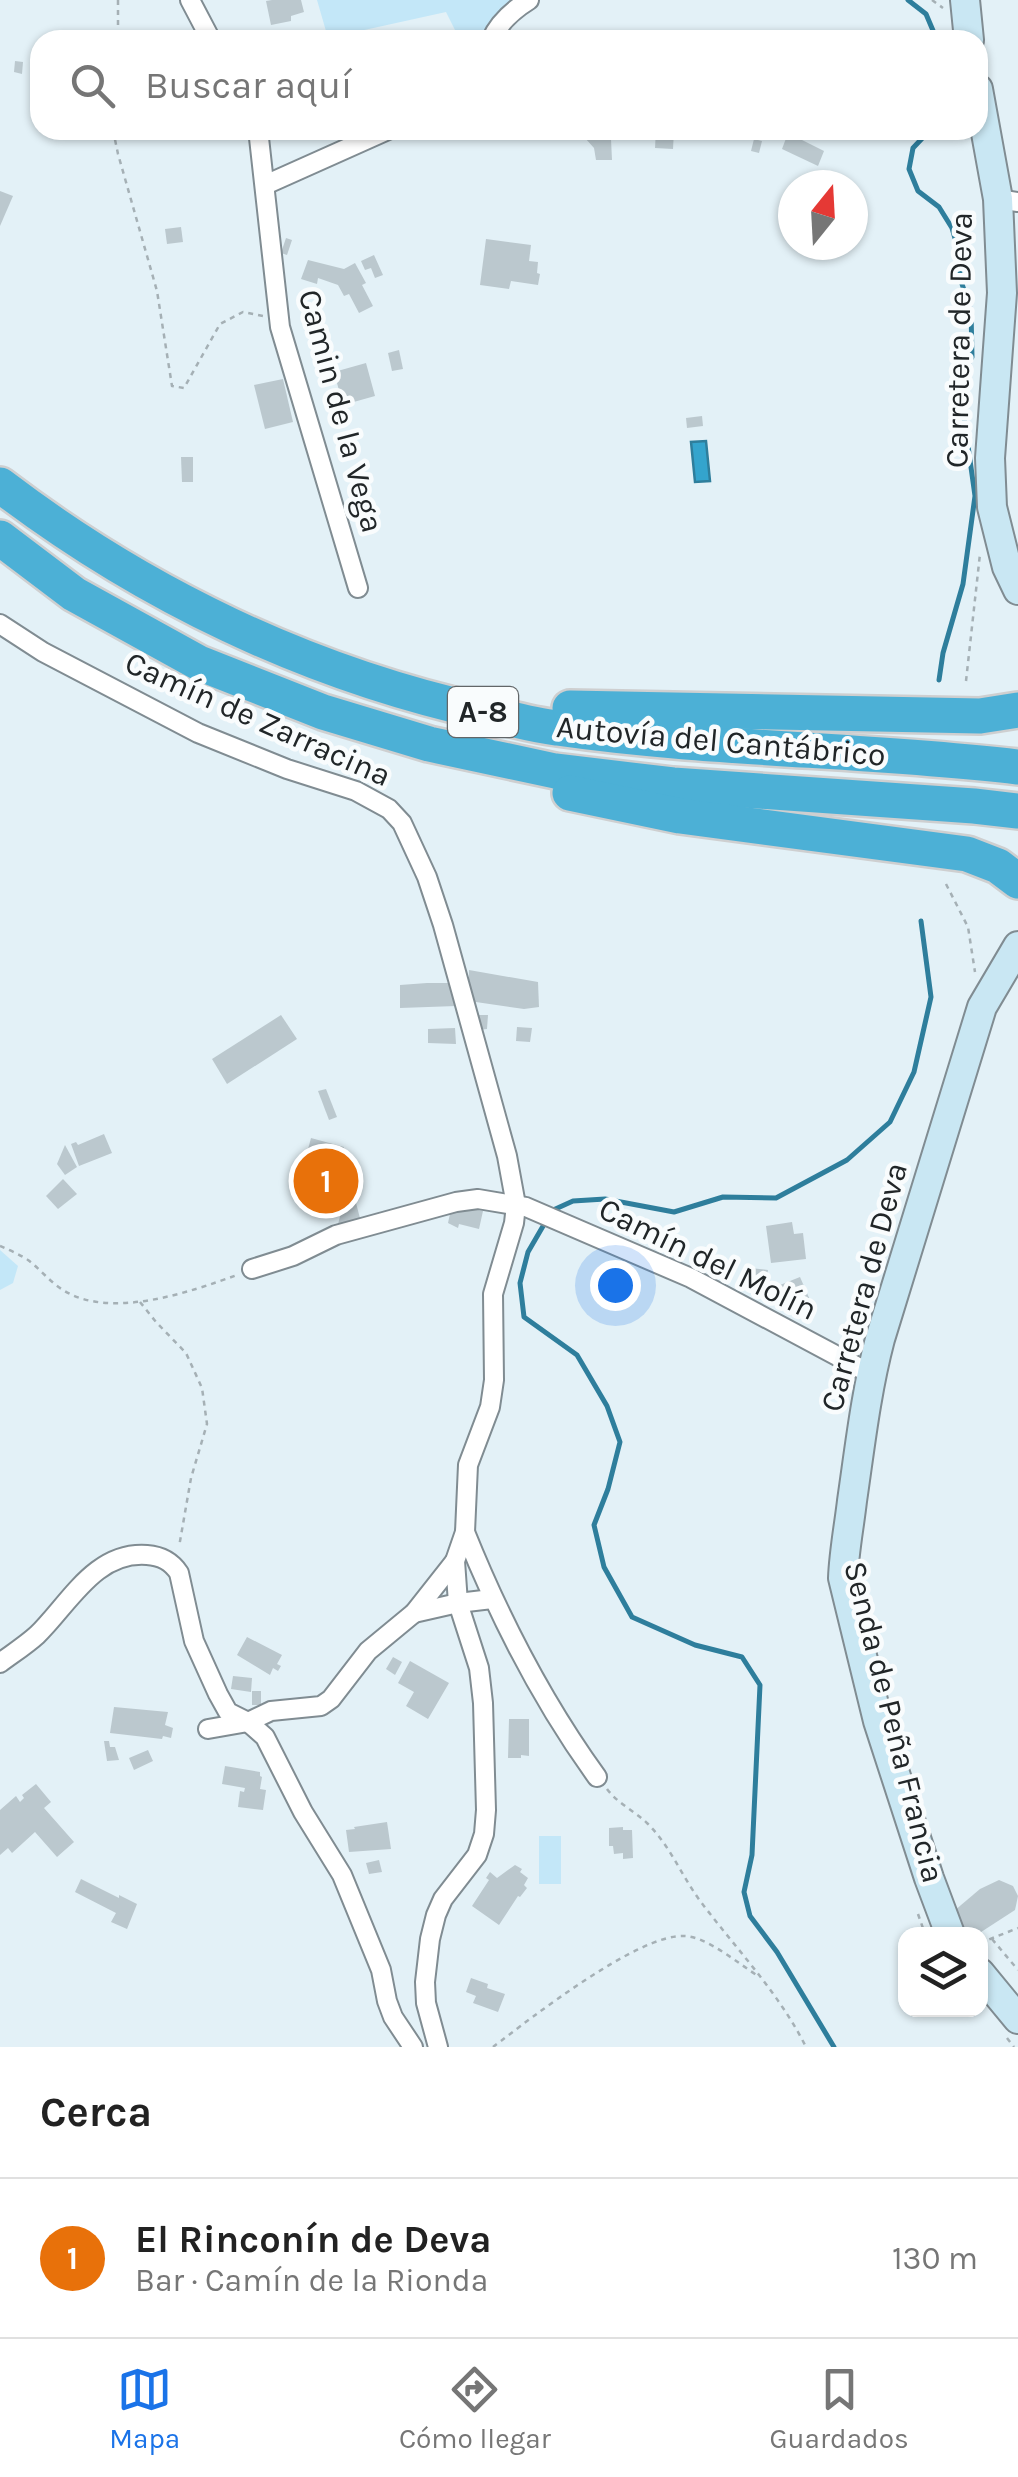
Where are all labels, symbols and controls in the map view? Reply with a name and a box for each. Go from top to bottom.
search box [30,30,988,140]
icon: search [65,58,120,113]
text: Buscar aquí [145,63,352,108]
north arrow [778,170,868,260]
street label: Carretera de Deva [938,212,980,468]
street label: Camin de la Vega [291,286,391,536]
street label: Camín de Zarracina [119,644,397,794]
road number: A-8 [448,687,518,737]
street label: Autovía del Cantábrico [555,708,887,774]
pin: 1 [294,1144,358,1218]
street label: Carretera de Deva [813,1158,915,1416]
street label: Camín del Molín [593,1190,823,1328]
your location [590,1260,641,1311]
street label: Senda de Peña Francia [836,1557,952,1887]
map controls [898,1927,988,2017]
button: layers [898,1927,988,2017]
text: Cerca [40,2087,152,2137]
text: El Rinconín de Deva [135,2217,491,2262]
text: 1 [67,2240,78,2277]
text: 130 m [892,2240,978,2277]
text: Bar · Camín de la Rionda [135,2262,488,2299]
tab: Mapa [109,2362,180,2455]
tab: Cómo llegar [399,2362,551,2455]
tab: Guardados [770,2362,909,2455]

